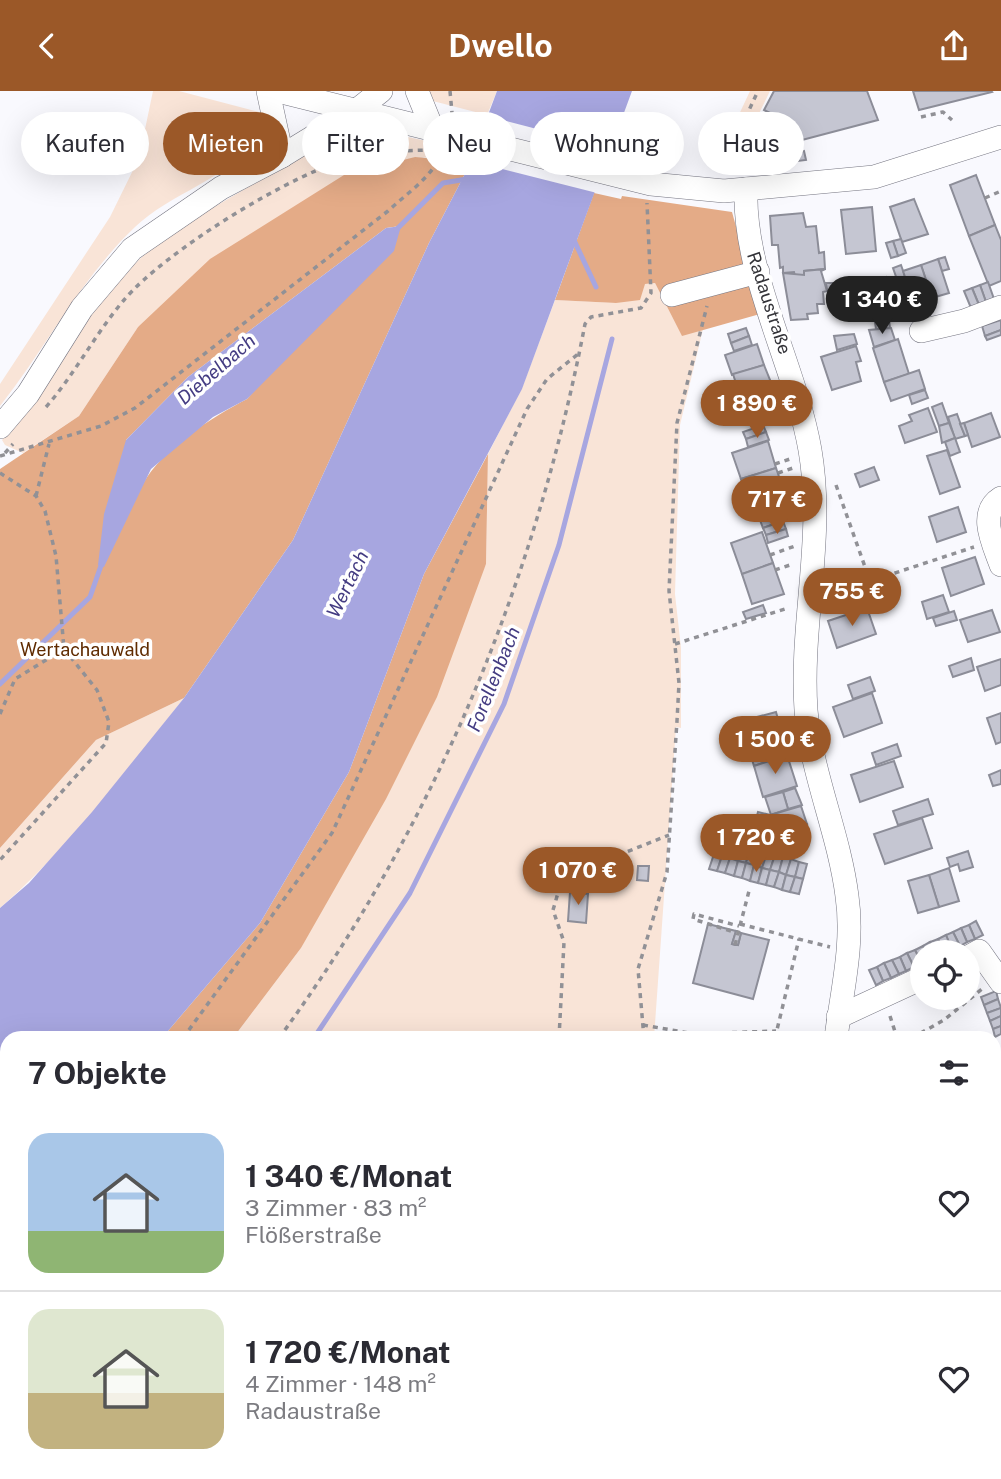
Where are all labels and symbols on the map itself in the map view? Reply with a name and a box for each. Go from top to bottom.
street label: Radaustraße [743,249,796,357]
pin: 1 340 € [817,277,947,336]
water label: Diebelbach [172,329,260,409]
pin: 1 890 € [692,381,822,440]
pin: 717 € [728,477,826,536]
water label: Wertach [321,547,373,621]
pin: 755 € [803,568,901,628]
water label: Forellenbach [462,623,524,735]
park label: Wertachauwald [20,639,150,660]
pin: 1 500 € [710,717,840,776]
pin: 1 720 € [691,815,821,874]
pin: 1 070 € [513,847,643,907]

